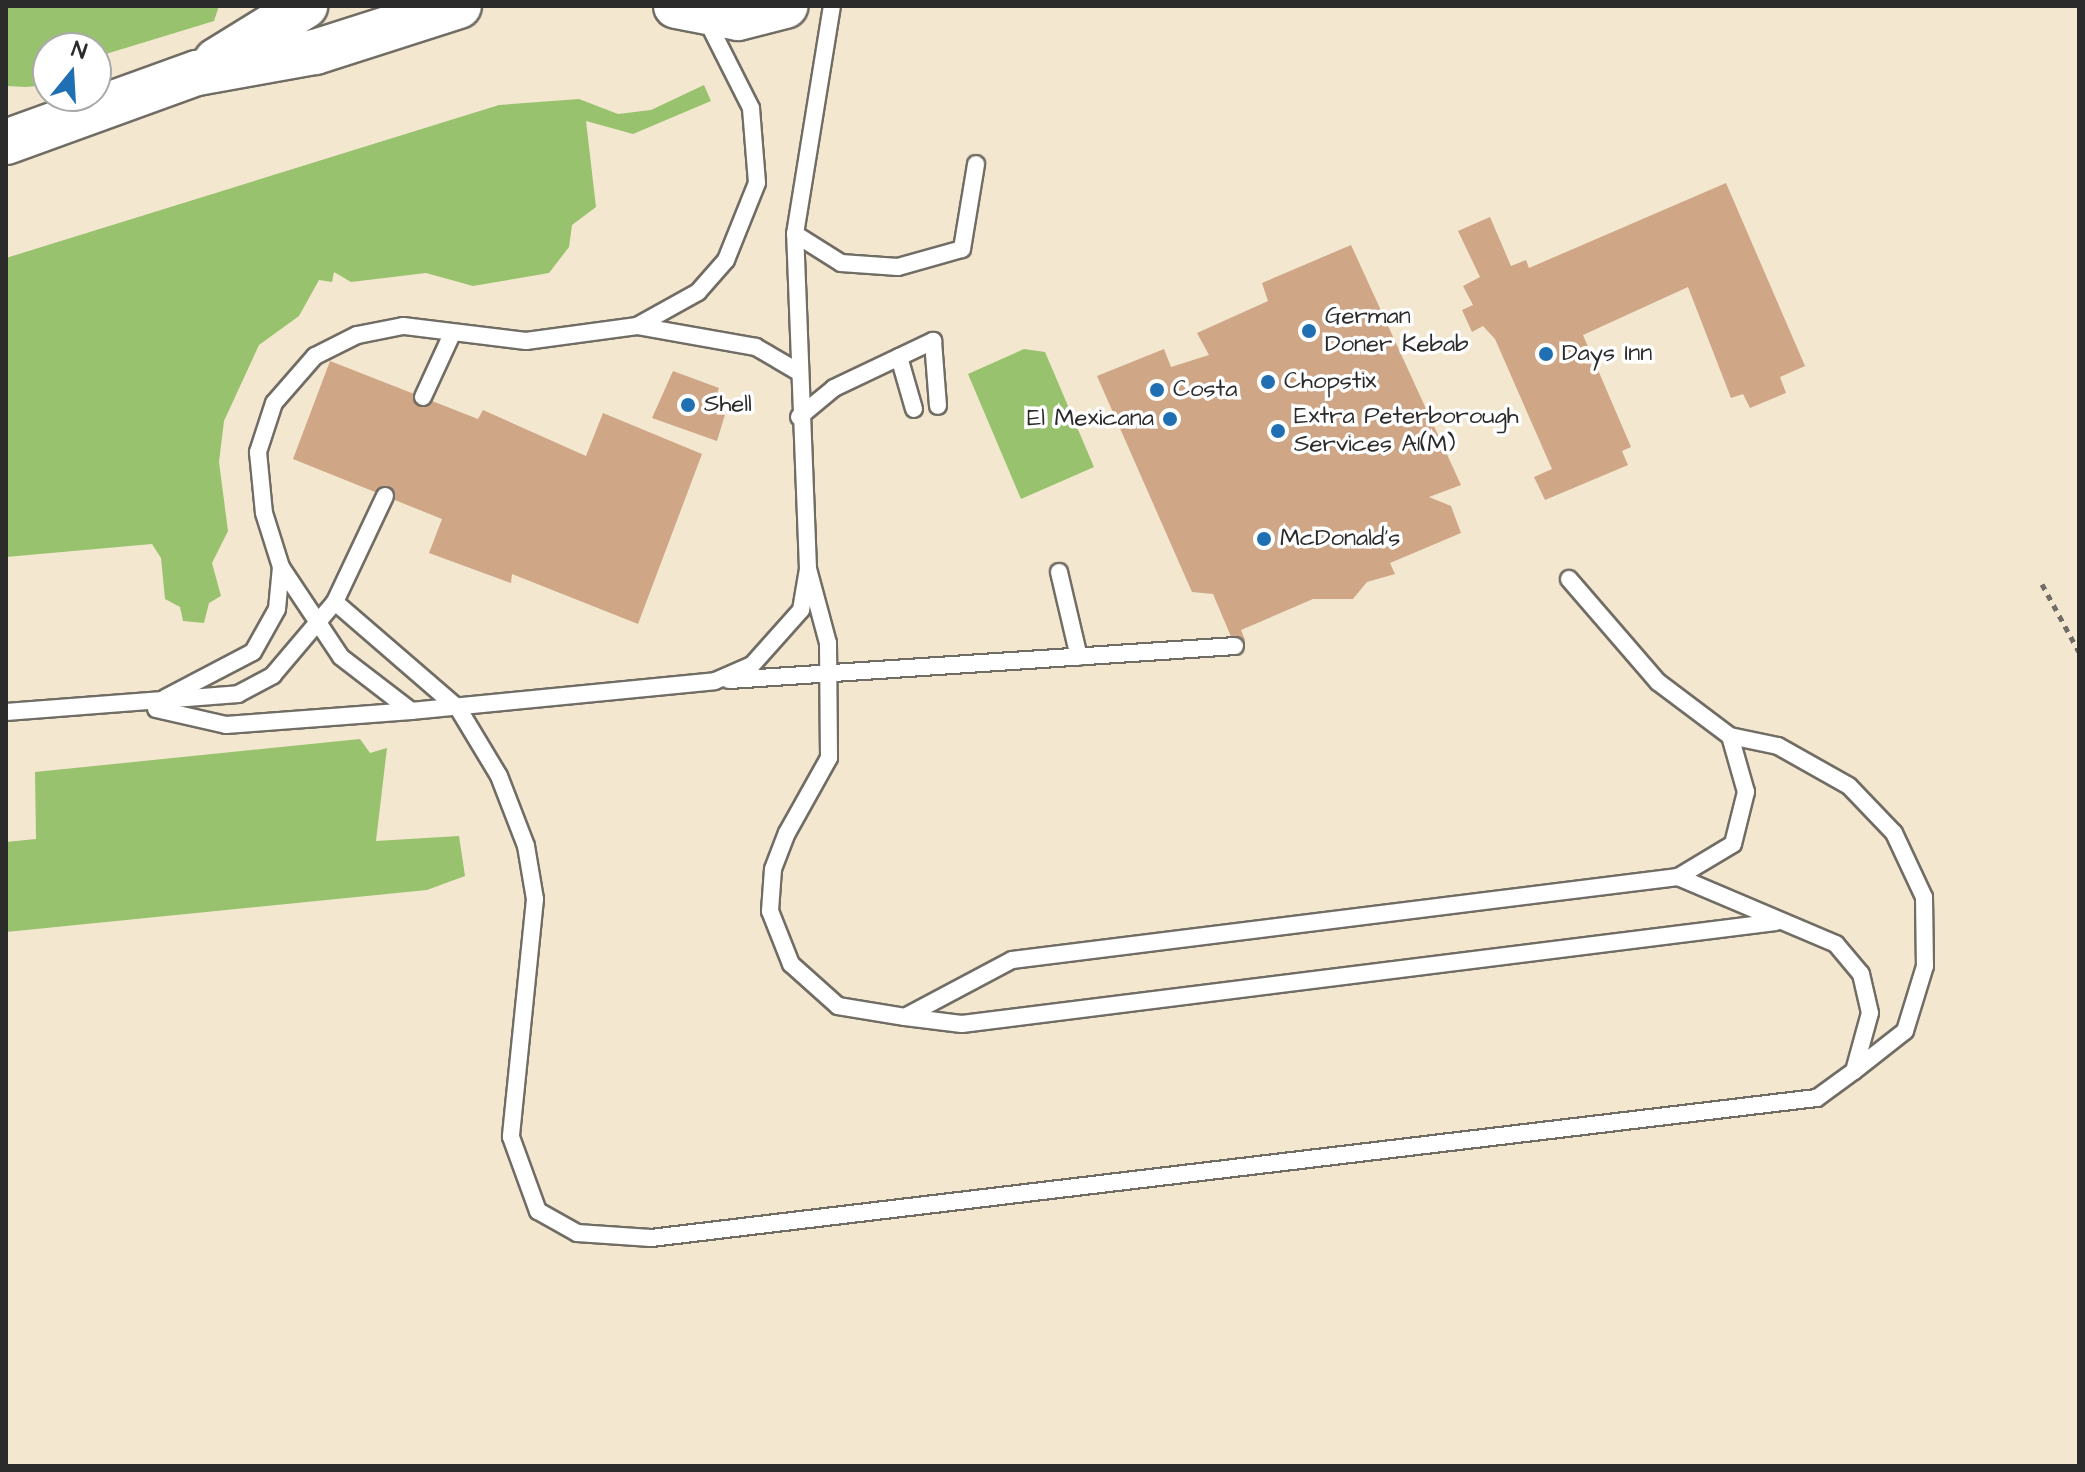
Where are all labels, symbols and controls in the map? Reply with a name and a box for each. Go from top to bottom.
north arrow [32,32,112,112]
text: N [68,34,90,67]
place label: German Doner Kebab [1325,303,1469,359]
marker: German Doner Kebab [1300,322,1318,340]
place label: Days Inn [1562,340,1652,368]
marker: Days Inn [1537,345,1555,363]
place label: Chopstix [1284,368,1376,396]
marker: Chopstix [1259,373,1277,391]
place label: Costa [1173,376,1237,404]
marker: Costa [1148,381,1166,399]
place label: Shell [704,391,752,419]
marker: Shell [679,396,697,414]
place label: Extra Peterborough Services A1(M) [1294,403,1519,459]
place label: El Mexicana [1027,405,1154,433]
marker: El Mexicana [1161,410,1179,428]
marker: Extra Peterborough Services A1(M) [1269,422,1287,440]
place label: McDonald's [1280,525,1400,553]
marker: McDonald's [1255,530,1273,548]

